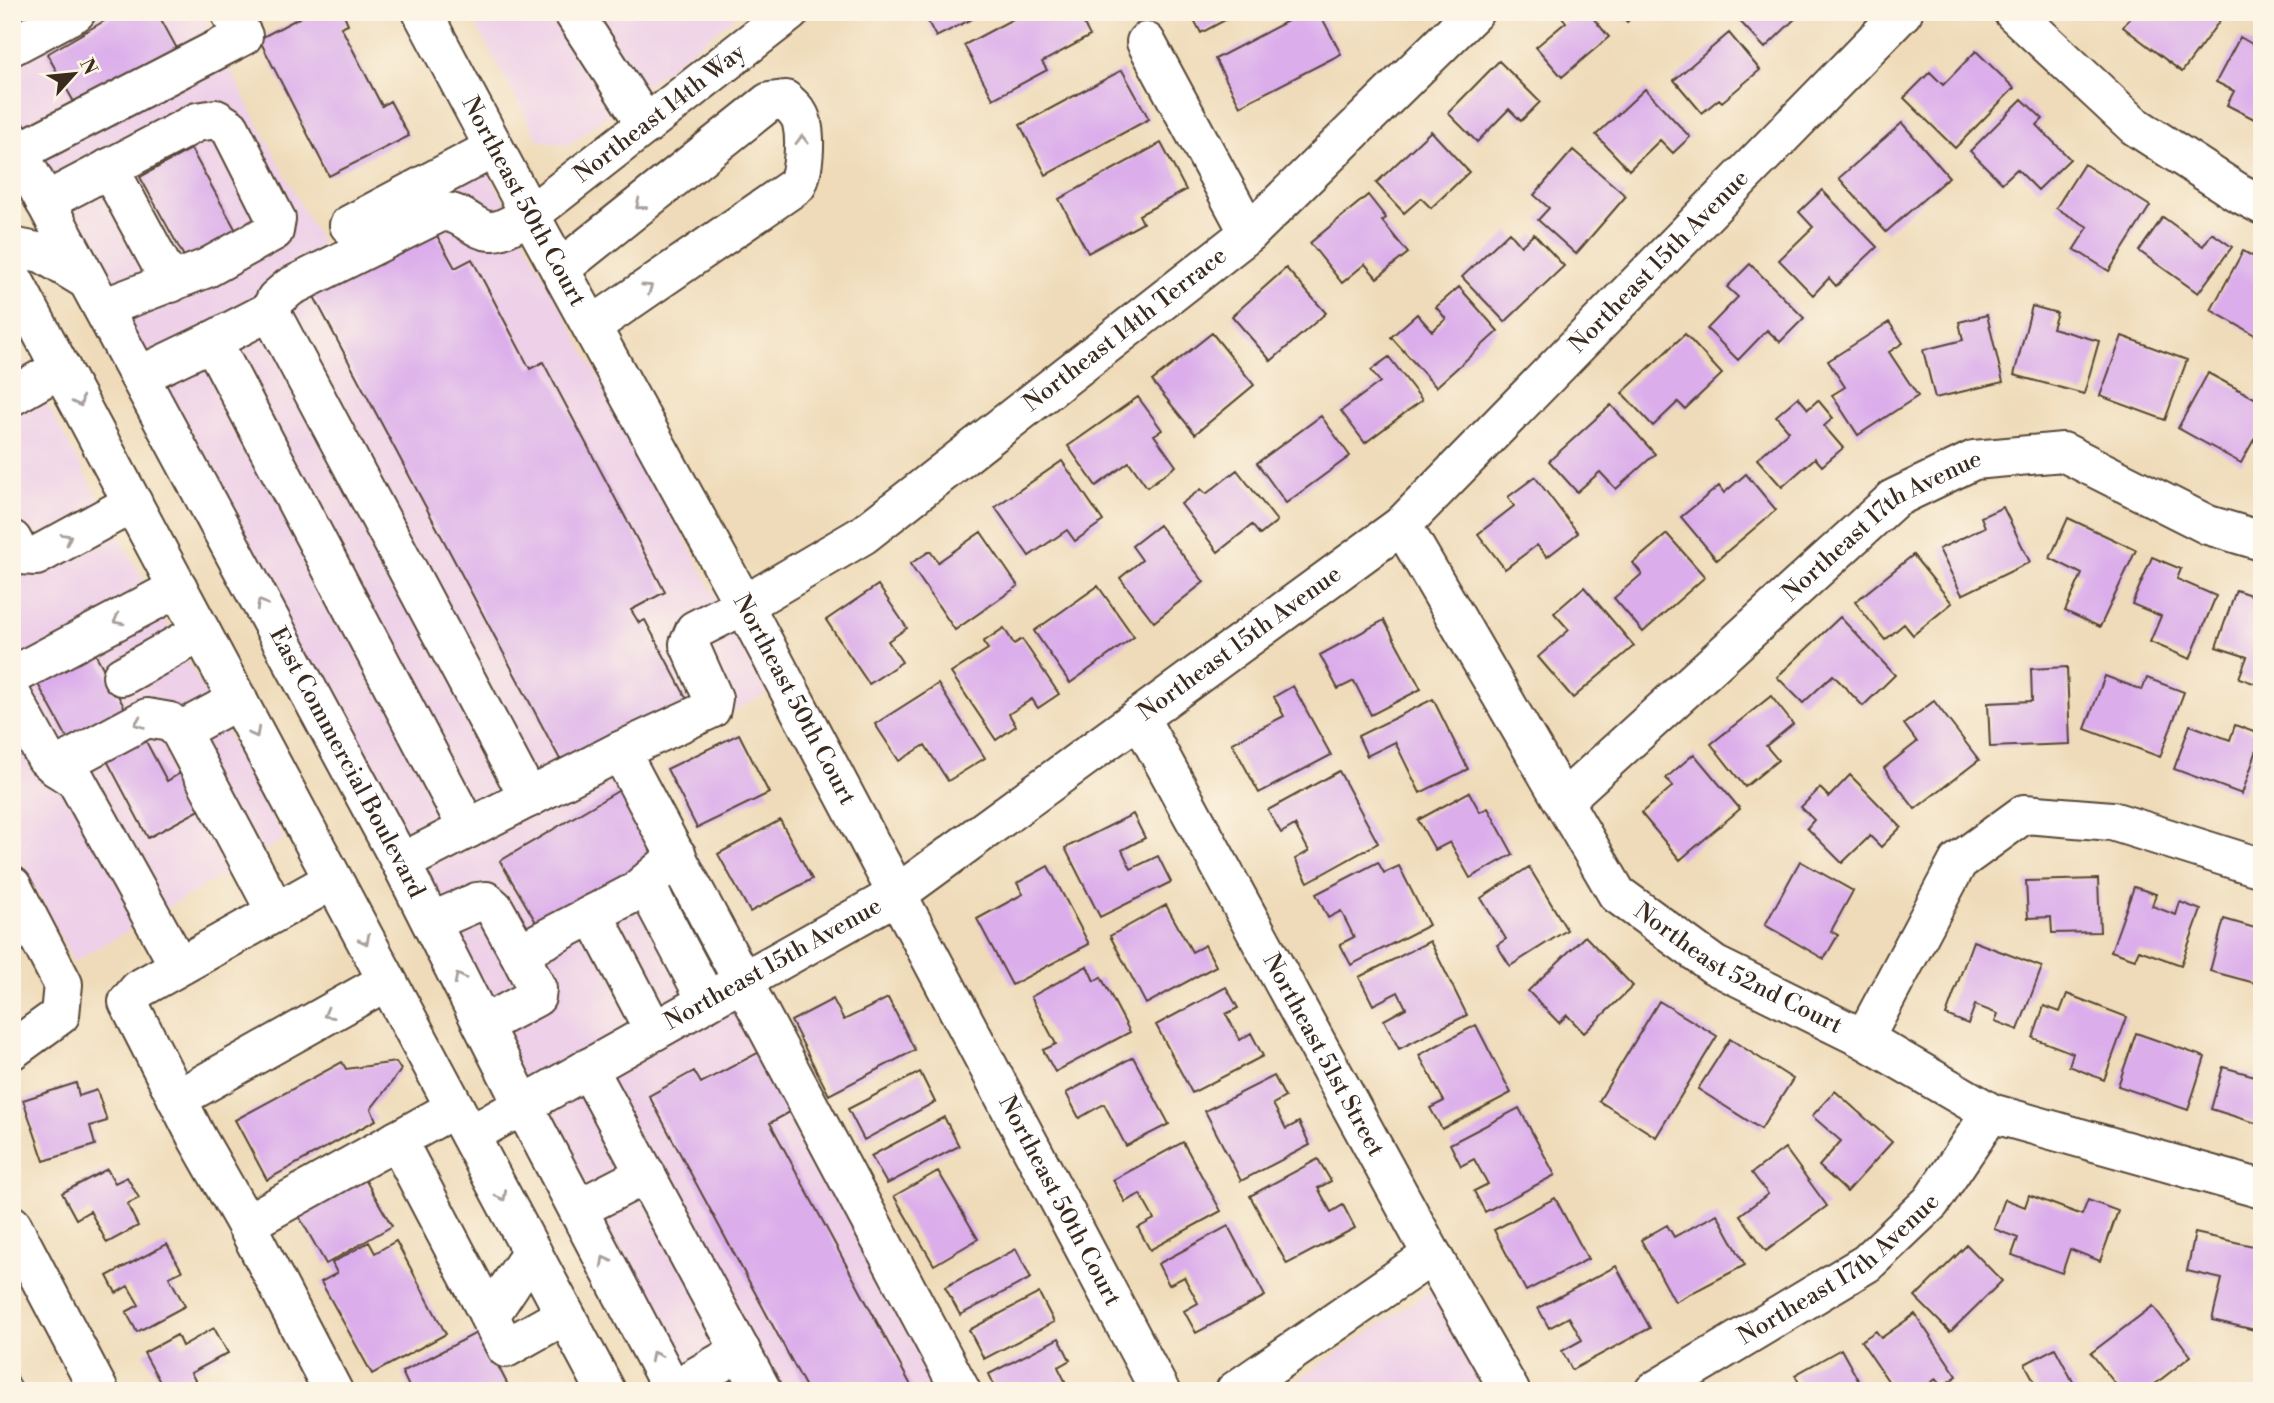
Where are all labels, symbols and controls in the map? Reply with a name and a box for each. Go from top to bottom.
street label: Northeast 14th Way [568,37,752,190]
north arrow [38,38,108,108]
text: N [74,55,102,79]
street label: Northeast 50th Court [455,91,593,312]
one-way arrow [794,134,810,144]
street label: Northeast 15th Avenue [1563,164,1755,360]
one-way arrow [635,197,648,209]
street label: Northeast 14th Terrace [1018,241,1233,418]
one-way arrow [640,284,653,296]
one-way arrow [71,395,84,407]
street label: Northeast 17th Avenue [1776,444,1983,608]
one-way arrow [60,533,73,547]
street label: Northeast 15th Avenue [1132,559,1347,728]
street label: Northeast 50th Court [726,589,862,811]
one-way arrow [256,599,269,611]
one-way arrow [113,612,125,626]
street label: East Commercial Boulevard [262,622,431,903]
one-way arrow [134,715,146,729]
one-way arrow [247,726,260,738]
street label: Northeast 15th Avenue [659,891,887,1037]
street label: Northeast 52nd Court [1628,896,1848,1041]
one-way arrow [357,933,371,945]
street label: Northeast 51st Street [1256,948,1391,1162]
one-way arrow [454,973,468,985]
one-way arrow [322,1006,335,1019]
street label: Northeast 50th Court [991,1090,1128,1312]
one-way arrow [494,1188,507,1201]
street label: Northeast 17th Avenue [1733,1189,1947,1352]
one-way arrow [600,1256,613,1268]
one-way arrow [650,1351,663,1363]

